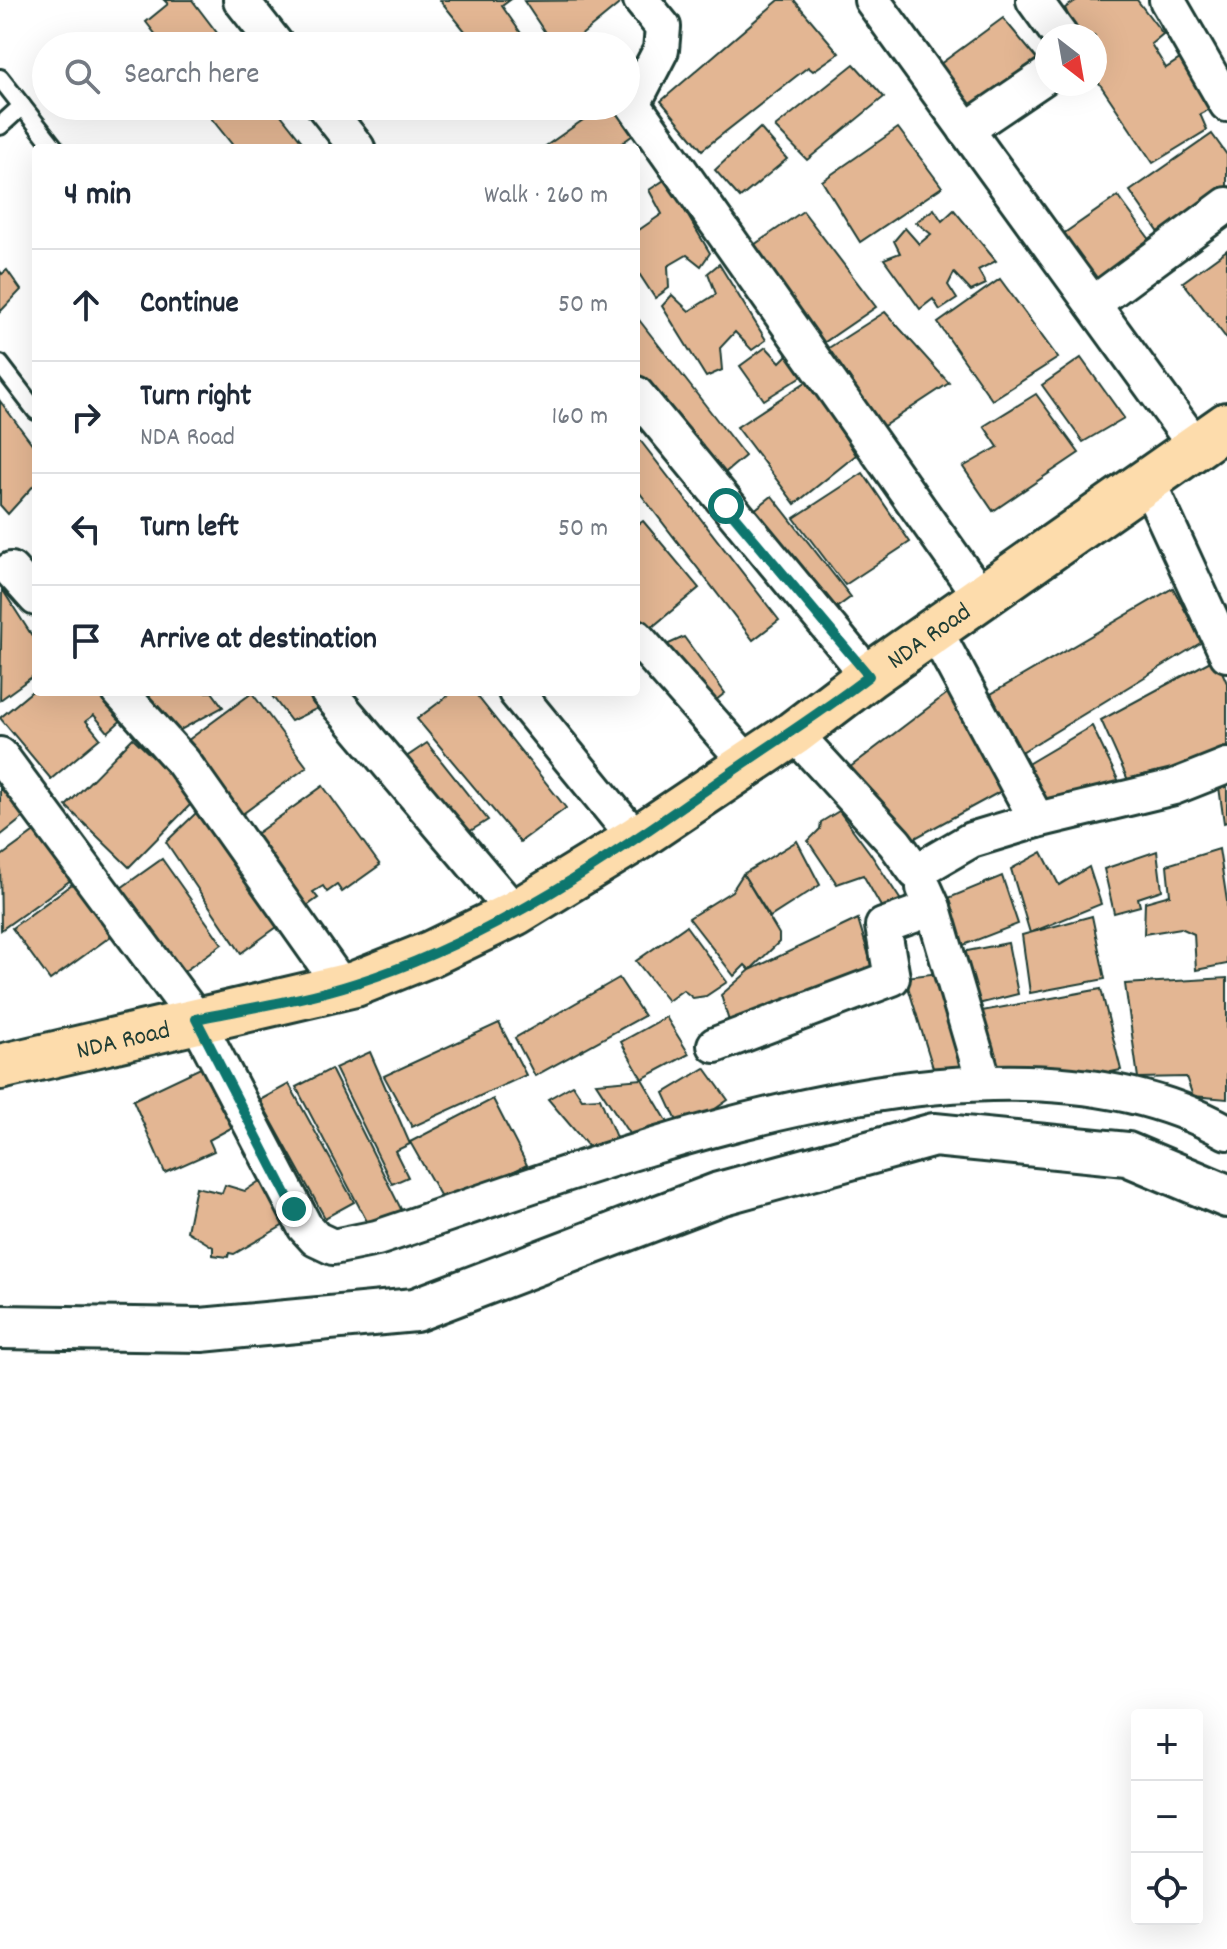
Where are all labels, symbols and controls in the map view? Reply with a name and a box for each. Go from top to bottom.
north arrow [1035,24,1107,96]
search box [32,32,640,120]
icon: search [60,54,104,98]
text: Search here [124,55,260,98]
text: 4 min [64,172,131,221]
text: Walk · 260 m [484,178,608,215]
icon: ahead [64,283,108,327]
text: Continue [140,284,239,327]
text: 50 m [558,287,608,324]
text: Turn right [140,377,251,420]
icon: right [64,395,108,439]
text: 160 m [552,399,608,436]
text: NDA Road [140,420,235,457]
route start [708,488,744,524]
icon: left [64,507,108,551]
text: Turn left [140,508,239,551]
text: 50 m [558,511,608,548]
street label: NDA Road [880,595,980,680]
icon: arrive [64,619,108,663]
text: Arrive at destination [140,620,377,663]
street label: NDA Road [73,1013,174,1071]
route end [276,1191,312,1227]
map controls [1131,1709,1203,1925]
button: + [1131,1709,1203,1781]
button: − [1131,1781,1203,1853]
button: locate [1131,1853,1203,1925]

